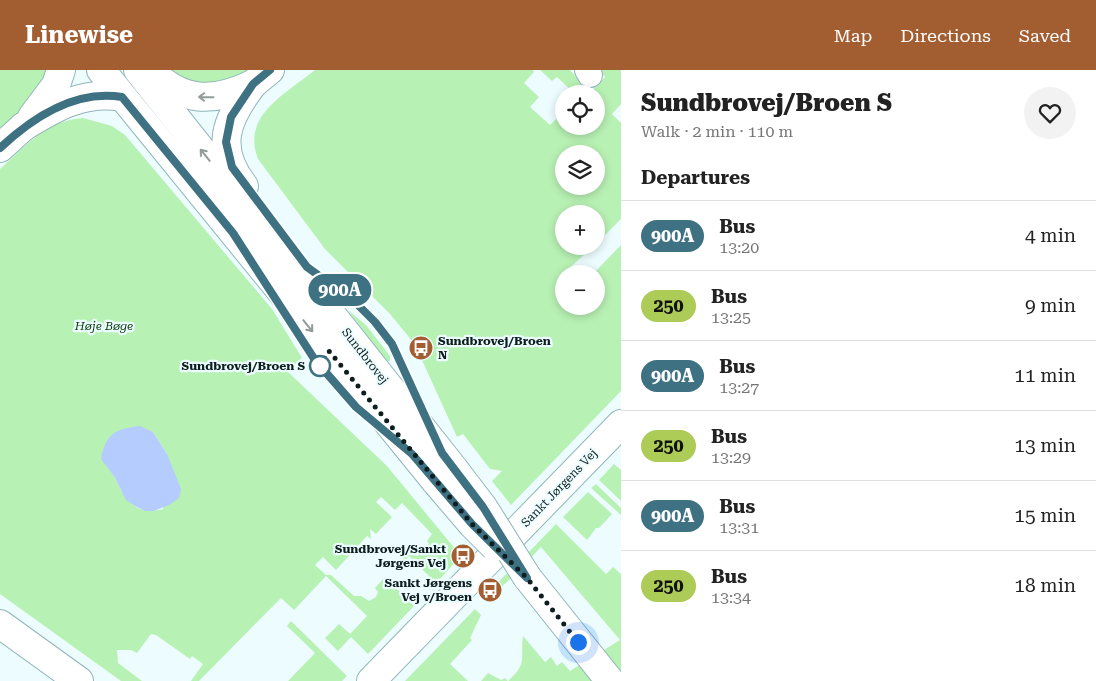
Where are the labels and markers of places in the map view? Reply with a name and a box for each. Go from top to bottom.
place label: Sundbrovej/Broen N [438,334,551,362]
bus stop icon: Sundbrovej/Broen N [408,335,434,361]
marker: Sundbrovej/Broen S [309,355,331,377]
place label: Sundbrovej/Broen S [182,359,305,373]
place label: Sundbrovej/Sankt Jørgens Vej [335,542,446,570]
bus stop icon: Sundbrovej/Sankt Jørgens Vej [450,543,476,569]
place label: Sankt Jørgens Vej v/Broen [385,576,472,604]
bus stop icon: Sankt Jørgens Vej v/Broen [477,577,503,603]

